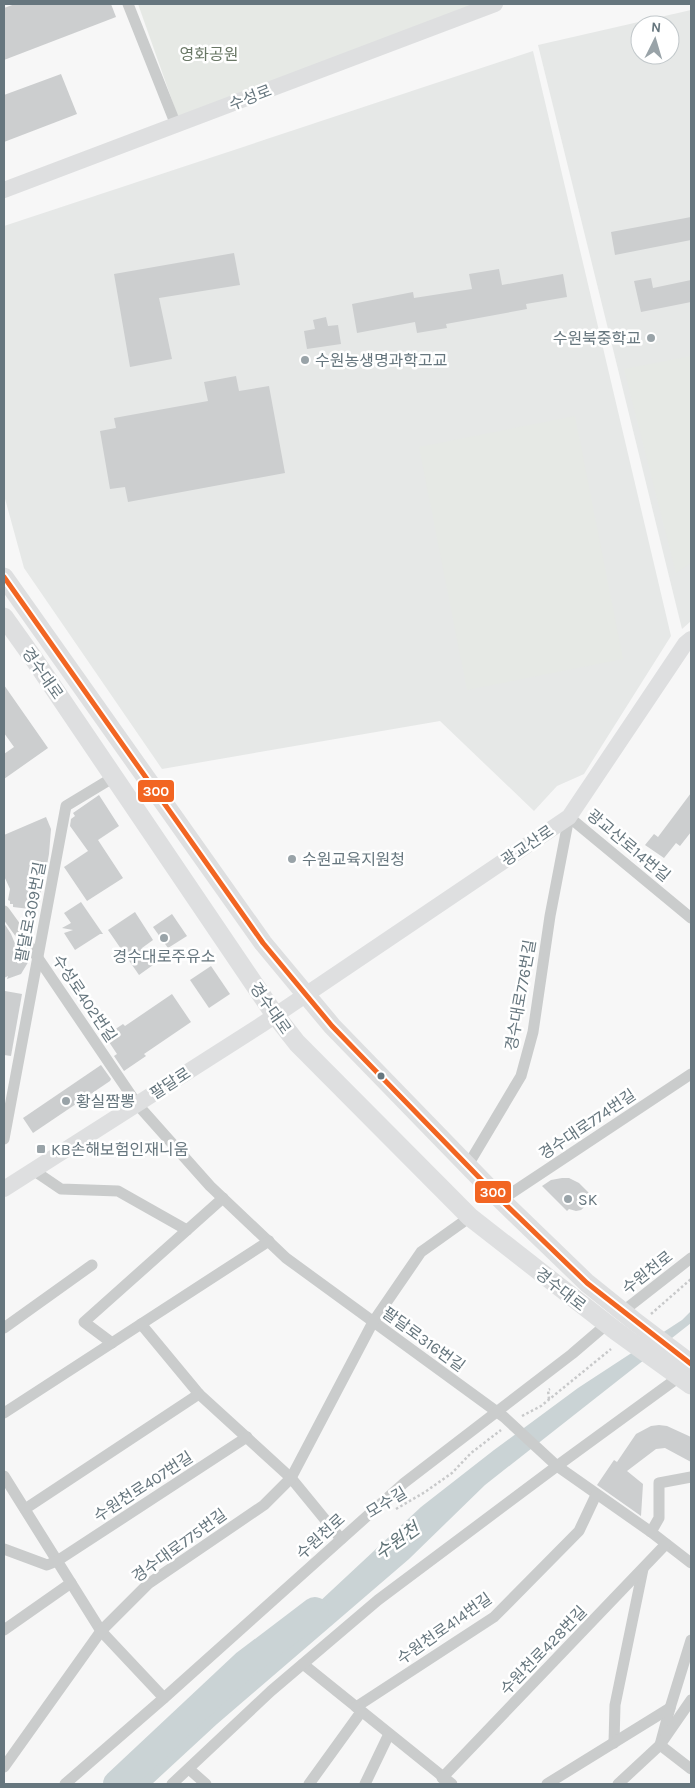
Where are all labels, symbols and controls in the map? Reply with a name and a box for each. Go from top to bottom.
north arrow [630,15,680,65]
text: N [650,19,662,36]
park label: 영화공원 [180,45,238,64]
street label: 수성로 [226,81,274,114]
place label: 수원북중학교 [553,329,641,348]
marker: 수원북중학교 [645,332,657,344]
place label: 수원농생명과학고교 [315,351,447,370]
marker: 수원농생명과학고교 [299,354,311,366]
street label: 경수대로 [18,644,67,703]
line badge: 300 [137,779,175,803]
text: 300 [143,783,169,800]
street label: 광교산로14번길 [583,805,674,886]
street label: 광교산로 [498,821,557,870]
place label: 수원교육지원청 [302,850,405,869]
marker: 수원교육지원청 [286,853,298,865]
street label: 팔달로309번길 [11,860,50,964]
marker: 경수대로주유소 [158,932,170,944]
street label: 경수대로776번길 [501,938,540,1052]
place label: 경수대로주유소 [112,947,216,966]
street label: 수성로402번길 [48,951,121,1046]
street label: 경수대로 [246,979,295,1038]
street label: 팔달로 [147,1063,194,1103]
unlabelled marker [376,1071,386,1081]
street label: 경수대로774번길 [535,1085,639,1164]
place label: 황실짬뽕 [76,1092,135,1111]
marker: 황실짬뽕 [60,1095,72,1107]
place label: KB손해보험인재니움 [51,1140,188,1159]
marker: KB손해보험인재니움 [35,1143,47,1155]
line badge: 300 [474,1180,512,1204]
text: 300 [480,1184,506,1201]
place label: SK [578,1190,598,1209]
marker: SK [562,1193,574,1205]
street label: 수원천로 [618,1247,677,1298]
street label: 경수대로 [532,1264,590,1315]
street label: 팔달로316번길 [379,1303,469,1376]
street label: 수원천로407번길 [90,1447,196,1526]
street label: 모수길 [362,1483,410,1522]
street label: 경수대로775번길 [128,1505,230,1586]
street label: 수원천로 [292,1509,349,1563]
water label: 수원천 [370,1516,426,1564]
street label: 수원천로414번길 [393,1589,495,1668]
street label: 수원천로428번길 [496,1602,591,1699]

